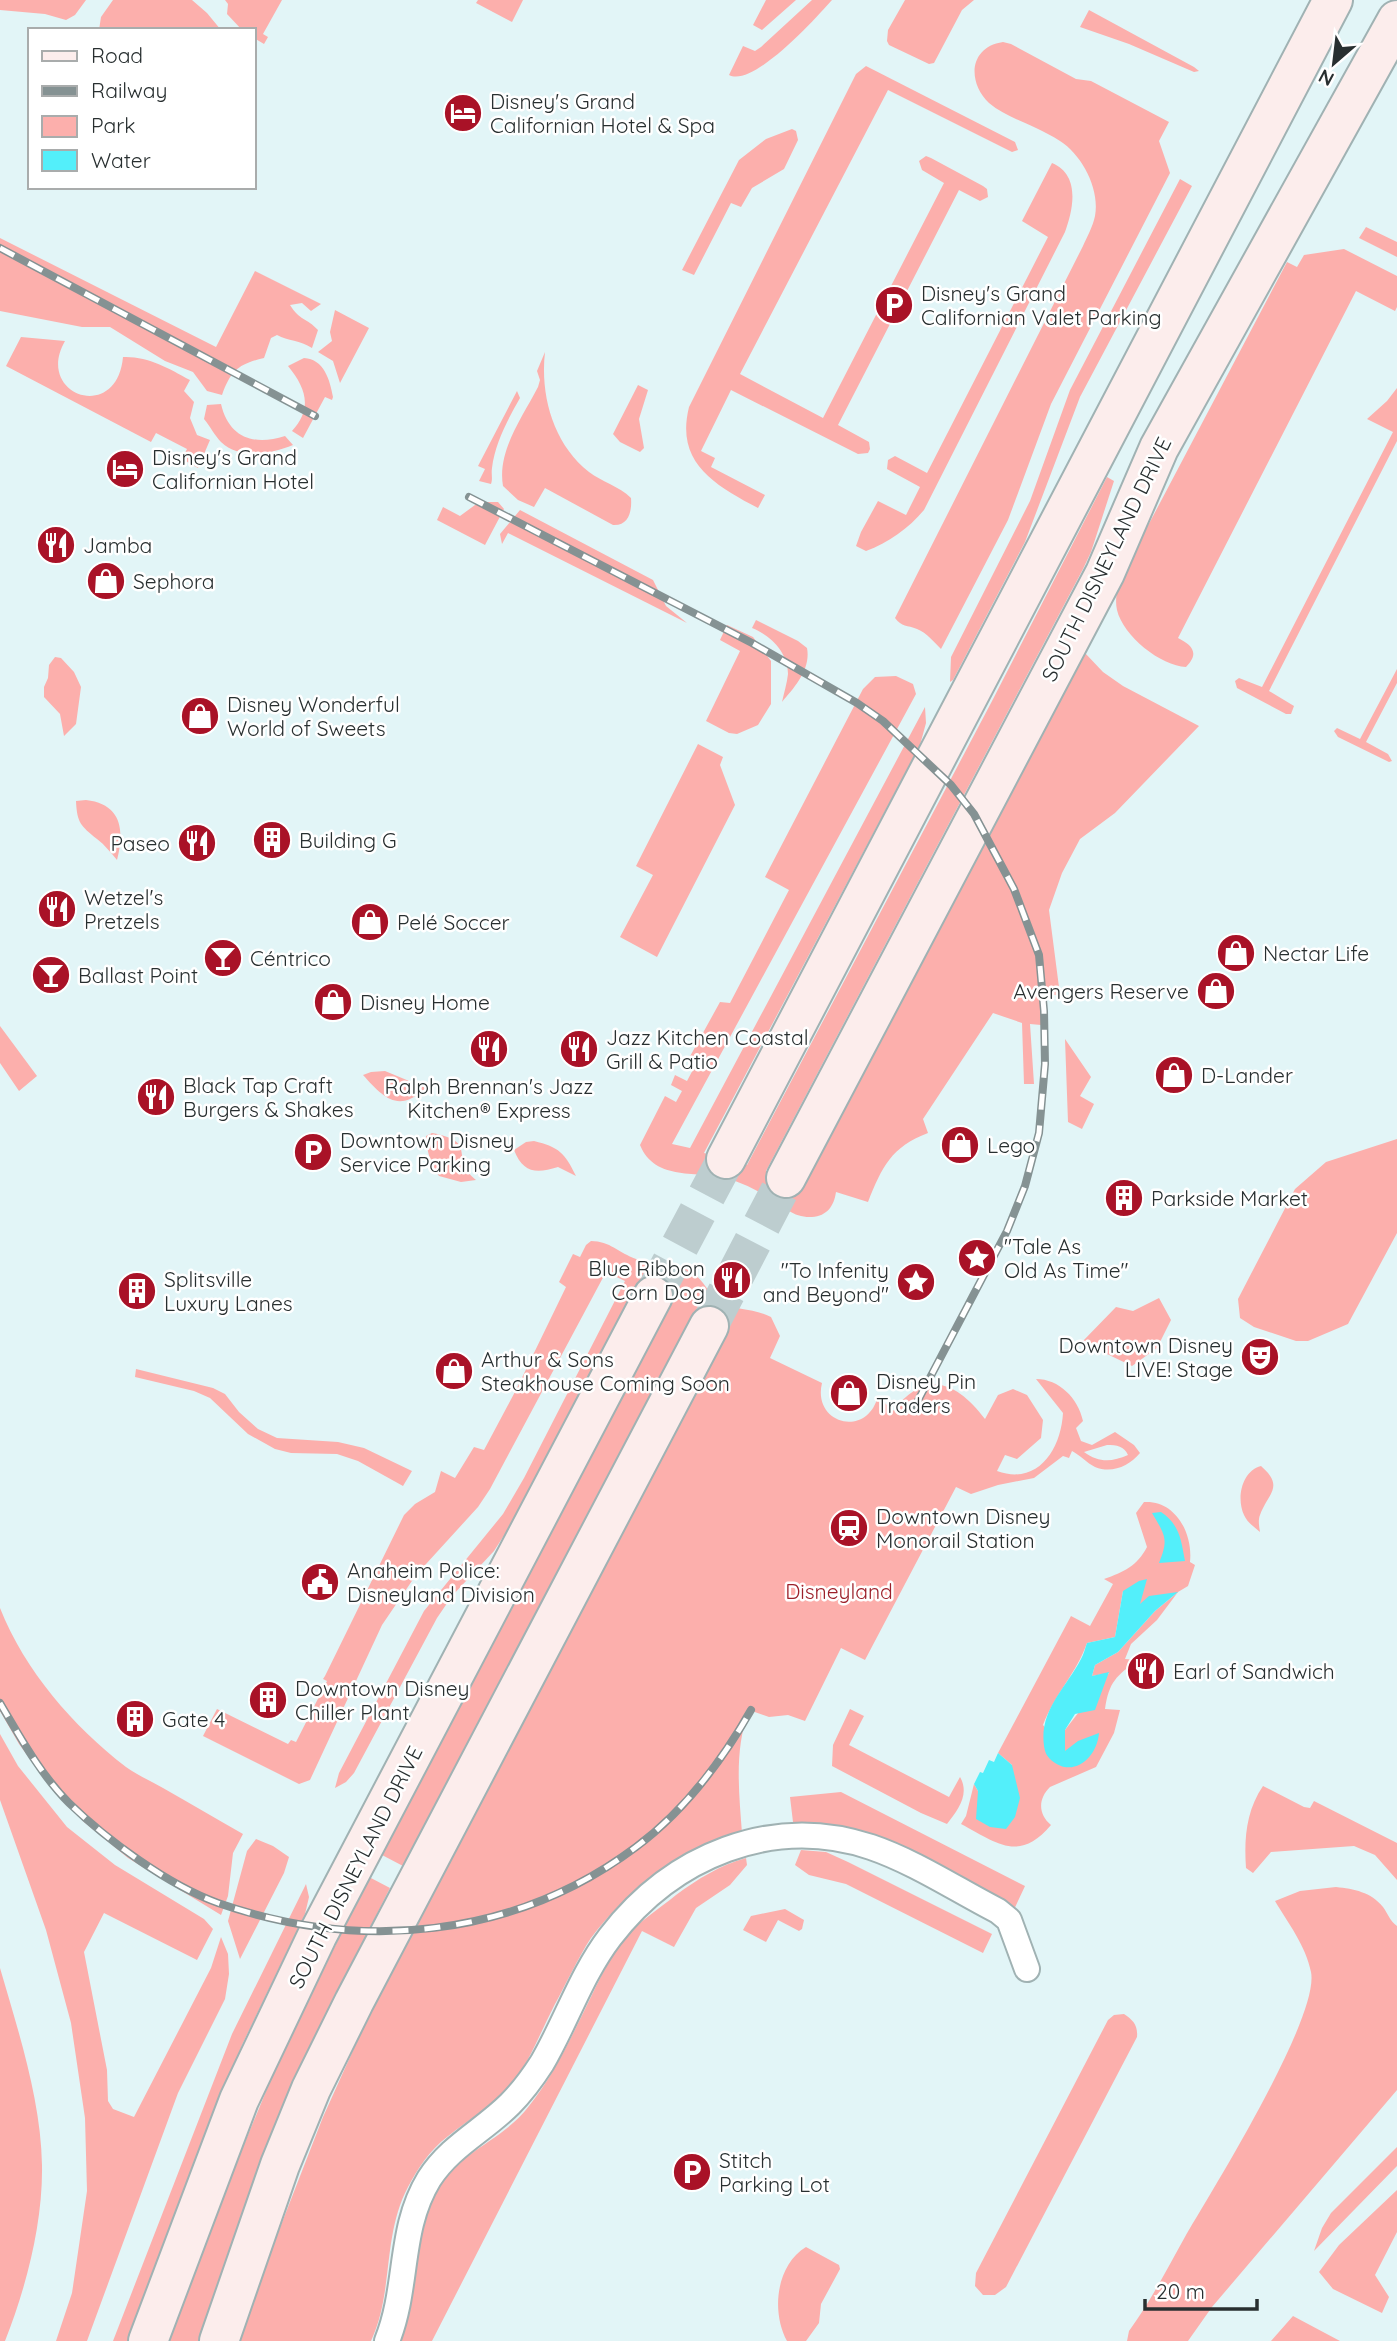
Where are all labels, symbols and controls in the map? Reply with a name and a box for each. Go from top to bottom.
legend [28,28,256,189]
north arrow [1299,28,1369,98]
text: Road [91,42,143,68]
text: N [1314,64,1338,92]
text: Railway [91,77,167,103]
place label: Disney's Grand Californian Hotel & Spa [490,88,715,138]
hotel icon: Disney's Grand Californian Hotel & Spa [442,92,484,134]
text: Park [91,112,135,138]
text: Water [91,147,151,173]
place label: Disney's Grand Californian Valet Parking [921,280,1161,330]
parking icon: Disney's Grand Californian Valet Parking [873,284,915,326]
street label: SOUTH DISNEYLAND DRIVE [1035,433,1177,685]
place label: Disney's Grand Californian Hotel [152,444,314,494]
hotel icon: Disney's Grand Californian Hotel [104,448,146,490]
restaurant icon: Jamba [35,524,77,566]
place label: Jamba [83,532,152,558]
shop icon: Sephora [85,560,127,602]
place label: Sephora [133,568,215,594]
place label: Disney Wonderful World of Sweets [227,691,400,741]
shop icon: Disney Wonderful World of Sweets [179,695,221,737]
building icon: Building G [251,819,293,861]
restaurant icon: Paseo [176,822,218,864]
place label: Building G [299,827,397,853]
place label: Paseo [110,830,170,856]
place label: Wetzel's Pretzels [84,884,163,934]
restaurant icon: Wetzel's Pretzels [36,888,78,930]
shop icon: Pelé Soccer [349,901,391,943]
place label: Pelé Soccer [397,909,510,935]
shop icon: Nectar Life [1215,932,1257,974]
bar icon: Céntrico [202,937,244,979]
place label: Nectar Life [1263,940,1369,966]
place label: Céntrico [250,945,331,971]
bar icon: Ballast Point [30,954,72,996]
place label: Ballast Point [78,962,198,988]
shop icon: Avengers Reserve [1195,970,1237,1012]
place label: Avengers Reserve [1013,978,1189,1004]
shop icon: Disney Home [312,981,354,1023]
place label: Disney Home [360,989,490,1015]
place label: Jazz Kitchen Coastal Grill & Patio [606,1024,808,1074]
restaurant icon: Ralph Brennan's Jazz Kitchen® Express [468,1028,510,1070]
restaurant icon: Jazz Kitchen Coastal Grill & Patio [558,1028,600,1070]
shop icon: D-Lander [1153,1054,1195,1096]
place label: D-Lander [1201,1062,1293,1088]
place label: Black Tap Craft Burgers & Shakes [183,1072,354,1122]
place label: Ralph Brennan's Jazz Kitchen® Express [385,1073,593,1123]
restaurant icon: Black Tap Craft Burgers & Shakes [135,1076,177,1118]
shop icon: Lego [939,1124,981,1166]
place label: Downtown Disney Service Parking [340,1127,515,1177]
parking icon: Downtown Disney Service Parking [292,1131,334,1173]
place label: Lego [987,1132,1035,1158]
building icon: Parkside Market [1103,1177,1145,1219]
place label: Parkside Market [1151,1185,1308,1211]
place label: "Tale As Old As Time" [1004,1233,1129,1283]
place icon: "Tale As Old As Time" [956,1237,998,1279]
place label: Blue Ribbon Corn Dog [588,1255,705,1305]
place label: "To Infenity and Beyond" [763,1257,889,1307]
restaurant icon: Blue Ribbon Corn Dog [711,1259,753,1301]
place icon: "To Infenity and Beyond" [895,1261,937,1303]
place label: Splitsville Luxury Lanes [164,1266,293,1316]
building icon: Splitsville Luxury Lanes [116,1270,158,1312]
place label: Downtown Disney LIVE! Stage [1058,1332,1233,1382]
theatre icon: Downtown Disney LIVE! Stage [1239,1336,1281,1378]
place label: Arthur & Sons Steakhouse Coming Soon [481,1346,730,1396]
shop icon: Arthur & Sons Steakhouse Coming Soon [433,1350,475,1392]
place label: Disney Pin Traders [876,1368,976,1418]
shop icon: Disney Pin Traders [828,1372,870,1414]
place label: Downtown Disney Monorail Station [876,1503,1051,1553]
station icon: Downtown Disney Monorail Station [828,1507,870,1549]
place label: Anaheim Police: Disneyland Division [347,1557,535,1607]
public building icon: Anaheim Police: Disneyland Division [299,1561,341,1603]
park label: Disneyland [785,1578,893,1604]
restaurant icon: Earl of Sandwich [1125,1650,1167,1692]
place label: Earl of Sandwich [1173,1658,1335,1684]
place label: Downtown Disney Chiller Plant [295,1675,470,1725]
building icon: Downtown Disney Chiller Plant [247,1679,289,1721]
building icon: Gate 4 [114,1698,156,1740]
place label: Gate 4 [162,1706,225,1732]
street label: SOUTH DISNEYLAND DRIVE [282,1741,428,1993]
place label: Stitch Parking Lot [719,2147,830,2197]
parking icon: Stitch Parking Lot [671,2151,713,2193]
scale bar [1145,2268,1257,2312]
text: 20 m [1156,2278,1205,2304]

